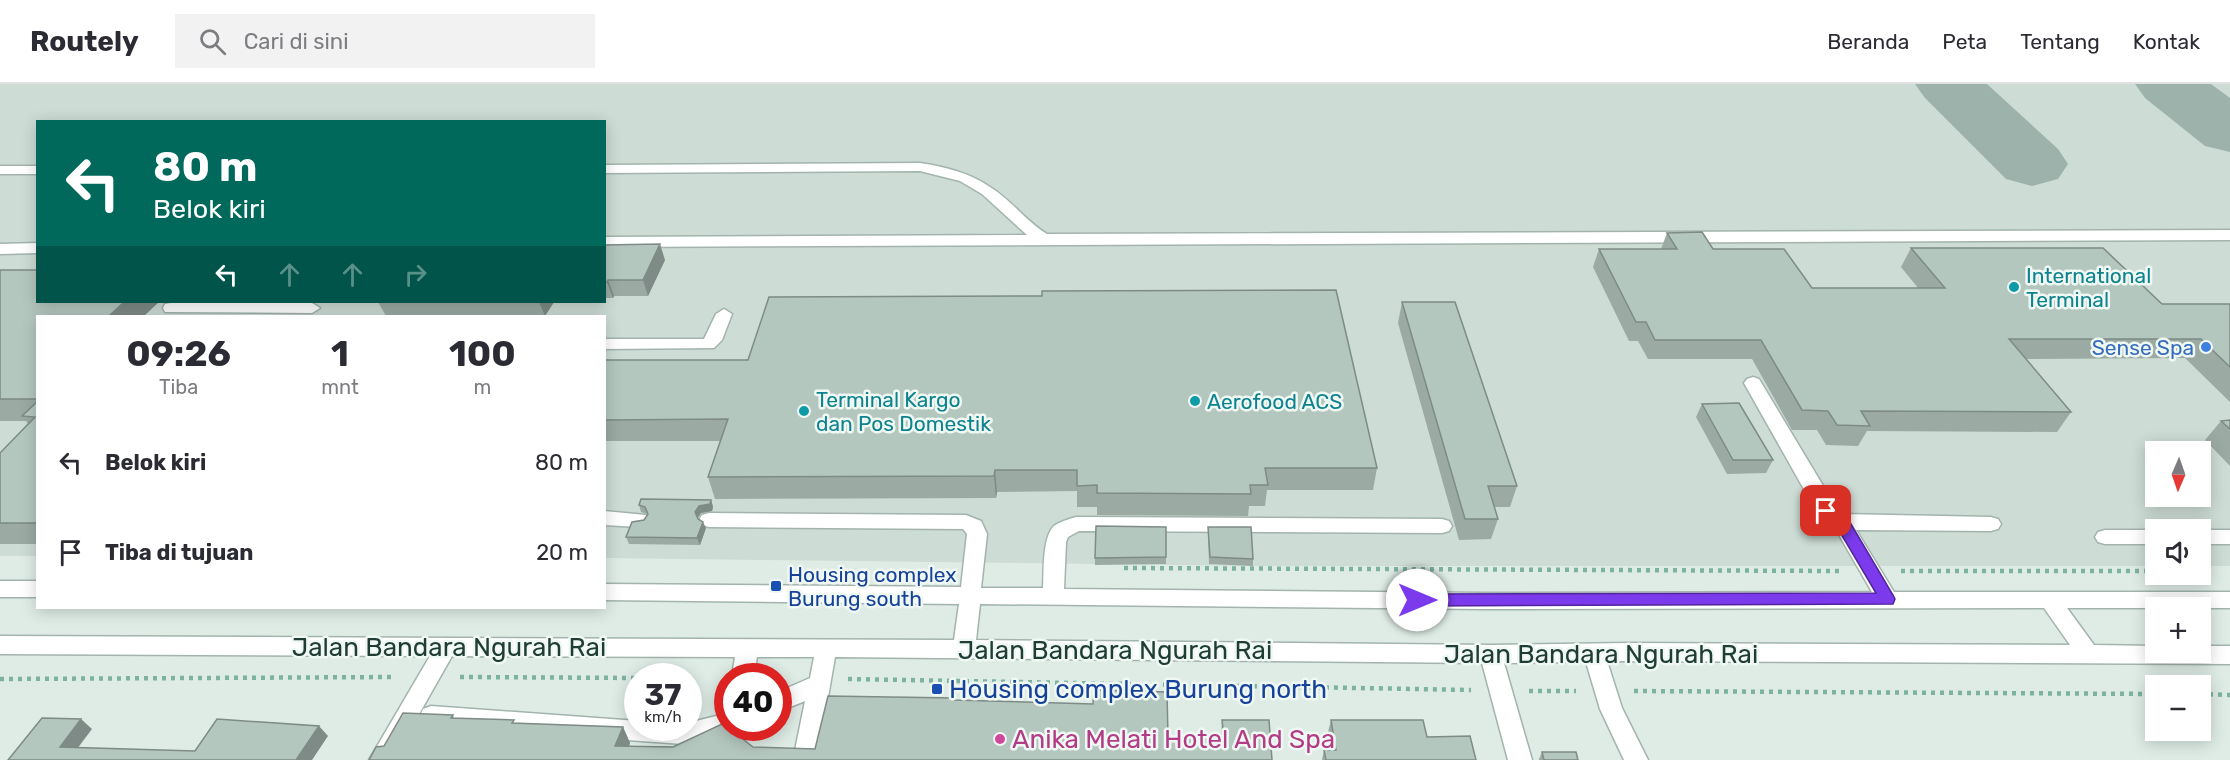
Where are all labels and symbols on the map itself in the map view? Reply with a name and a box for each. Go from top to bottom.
place label: International Terminal [2026,263,2151,312]
marker: International Terminal [2007,280,2021,294]
place label: Sense Spa [2092,335,2194,360]
marker: Sense Spa [2199,340,2213,354]
place label: Terminal Kargo dan Pos Domestik [816,387,991,436]
place label: Aerofood ACS [1207,389,1342,414]
marker: Aerofood ACS [1188,394,1202,408]
marker: Terminal Kargo dan Pos Domestik [797,404,811,418]
north arrow [2145,441,2211,507]
pin [1800,485,1851,536]
place label: Housing complex Burung south [788,562,957,611]
position arrow [1385,568,1449,632]
marker: Housing complex Burung south [769,579,783,593]
street label: Jalan Bandara Ngurah Rai [292,632,606,663]
street label: Jalan Bandara Ngurah Rai [958,635,1272,666]
street label: Jalan Bandara Ngurah Rai [1444,639,1758,670]
speed limit sign: 40 [714,663,792,741]
place label: Housing complex Burung north [949,674,1327,705]
marker: Housing complex Burung north [930,682,944,696]
place label: Anika Melati Hotel And Spa [1012,724,1335,755]
marker: Anika Melati Hotel And Spa [993,732,1007,746]

